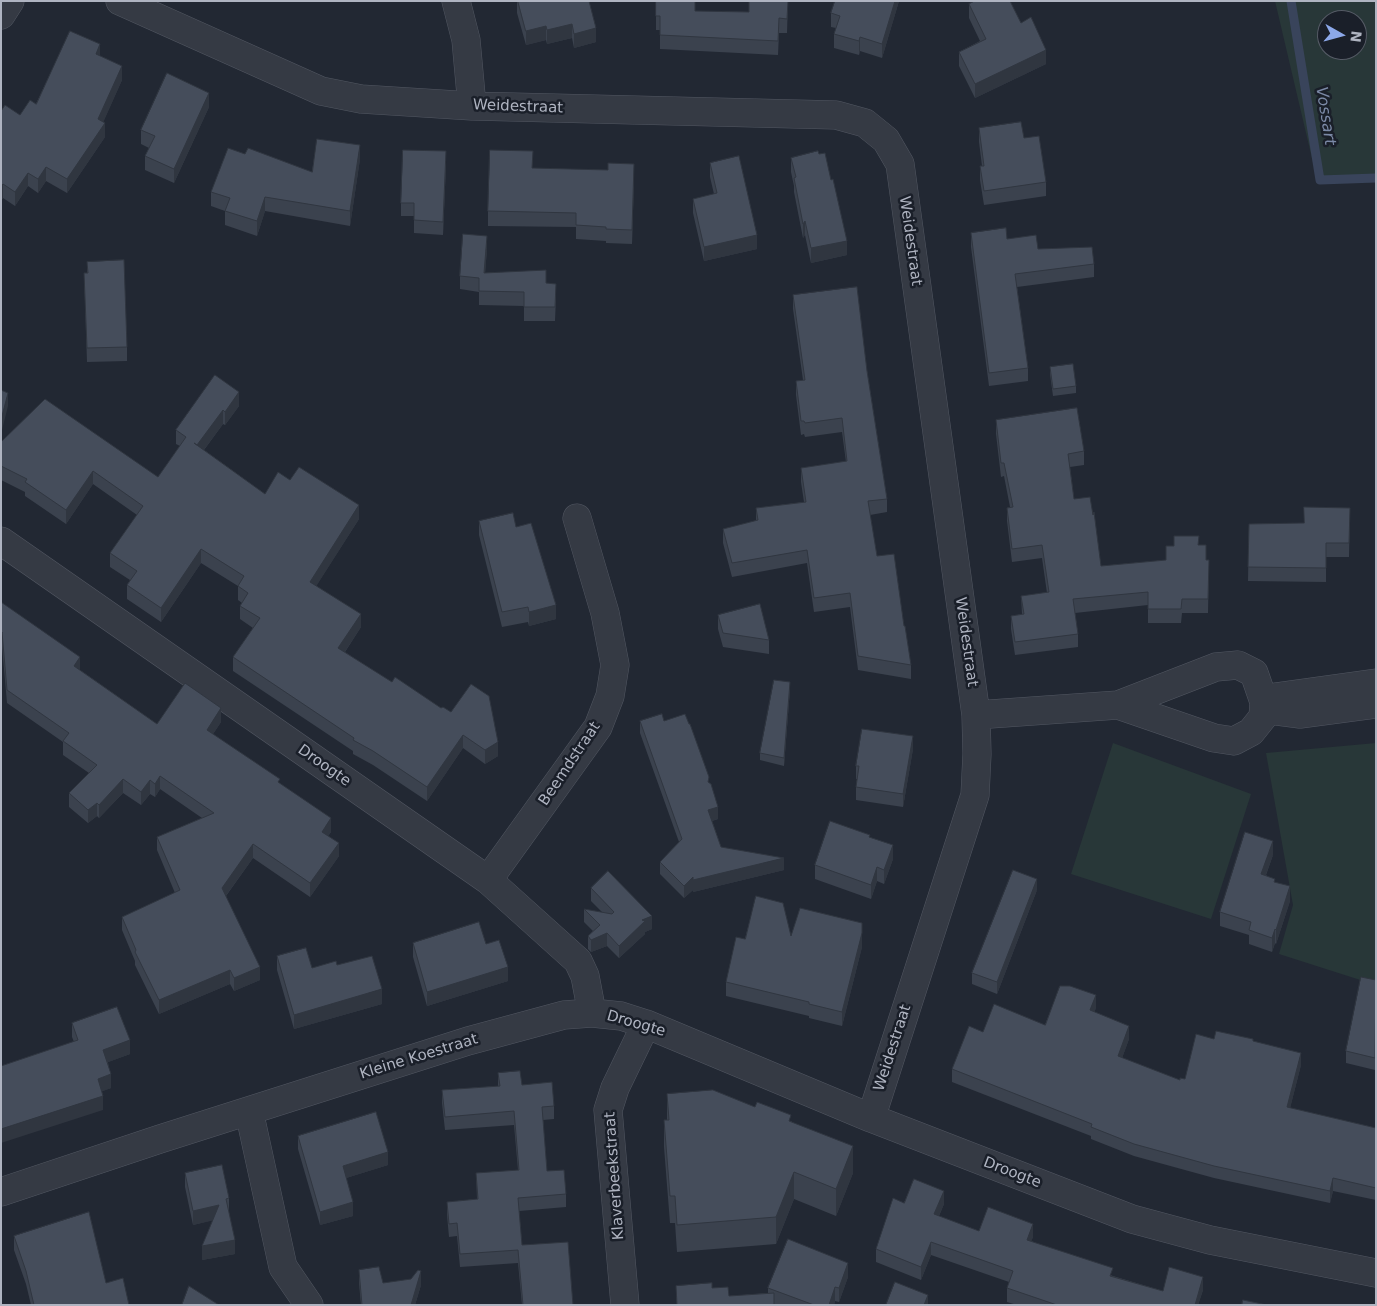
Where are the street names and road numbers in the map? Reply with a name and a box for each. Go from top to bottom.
street label: Weidestraat [473,96,563,118]
street label: Weidestraat [895,195,925,287]
street label: Weidestraat [951,596,981,688]
street label: Beemdstraat [535,719,605,809]
street label: Droogte [294,741,354,791]
street label: Weidestraat [870,1002,916,1094]
street label: Droogte [605,1007,667,1041]
street label: Kleine Koestraat [358,1030,480,1084]
street label: Klaverbeekstraat [602,1111,628,1241]
street label: Droogte [981,1154,1043,1192]

